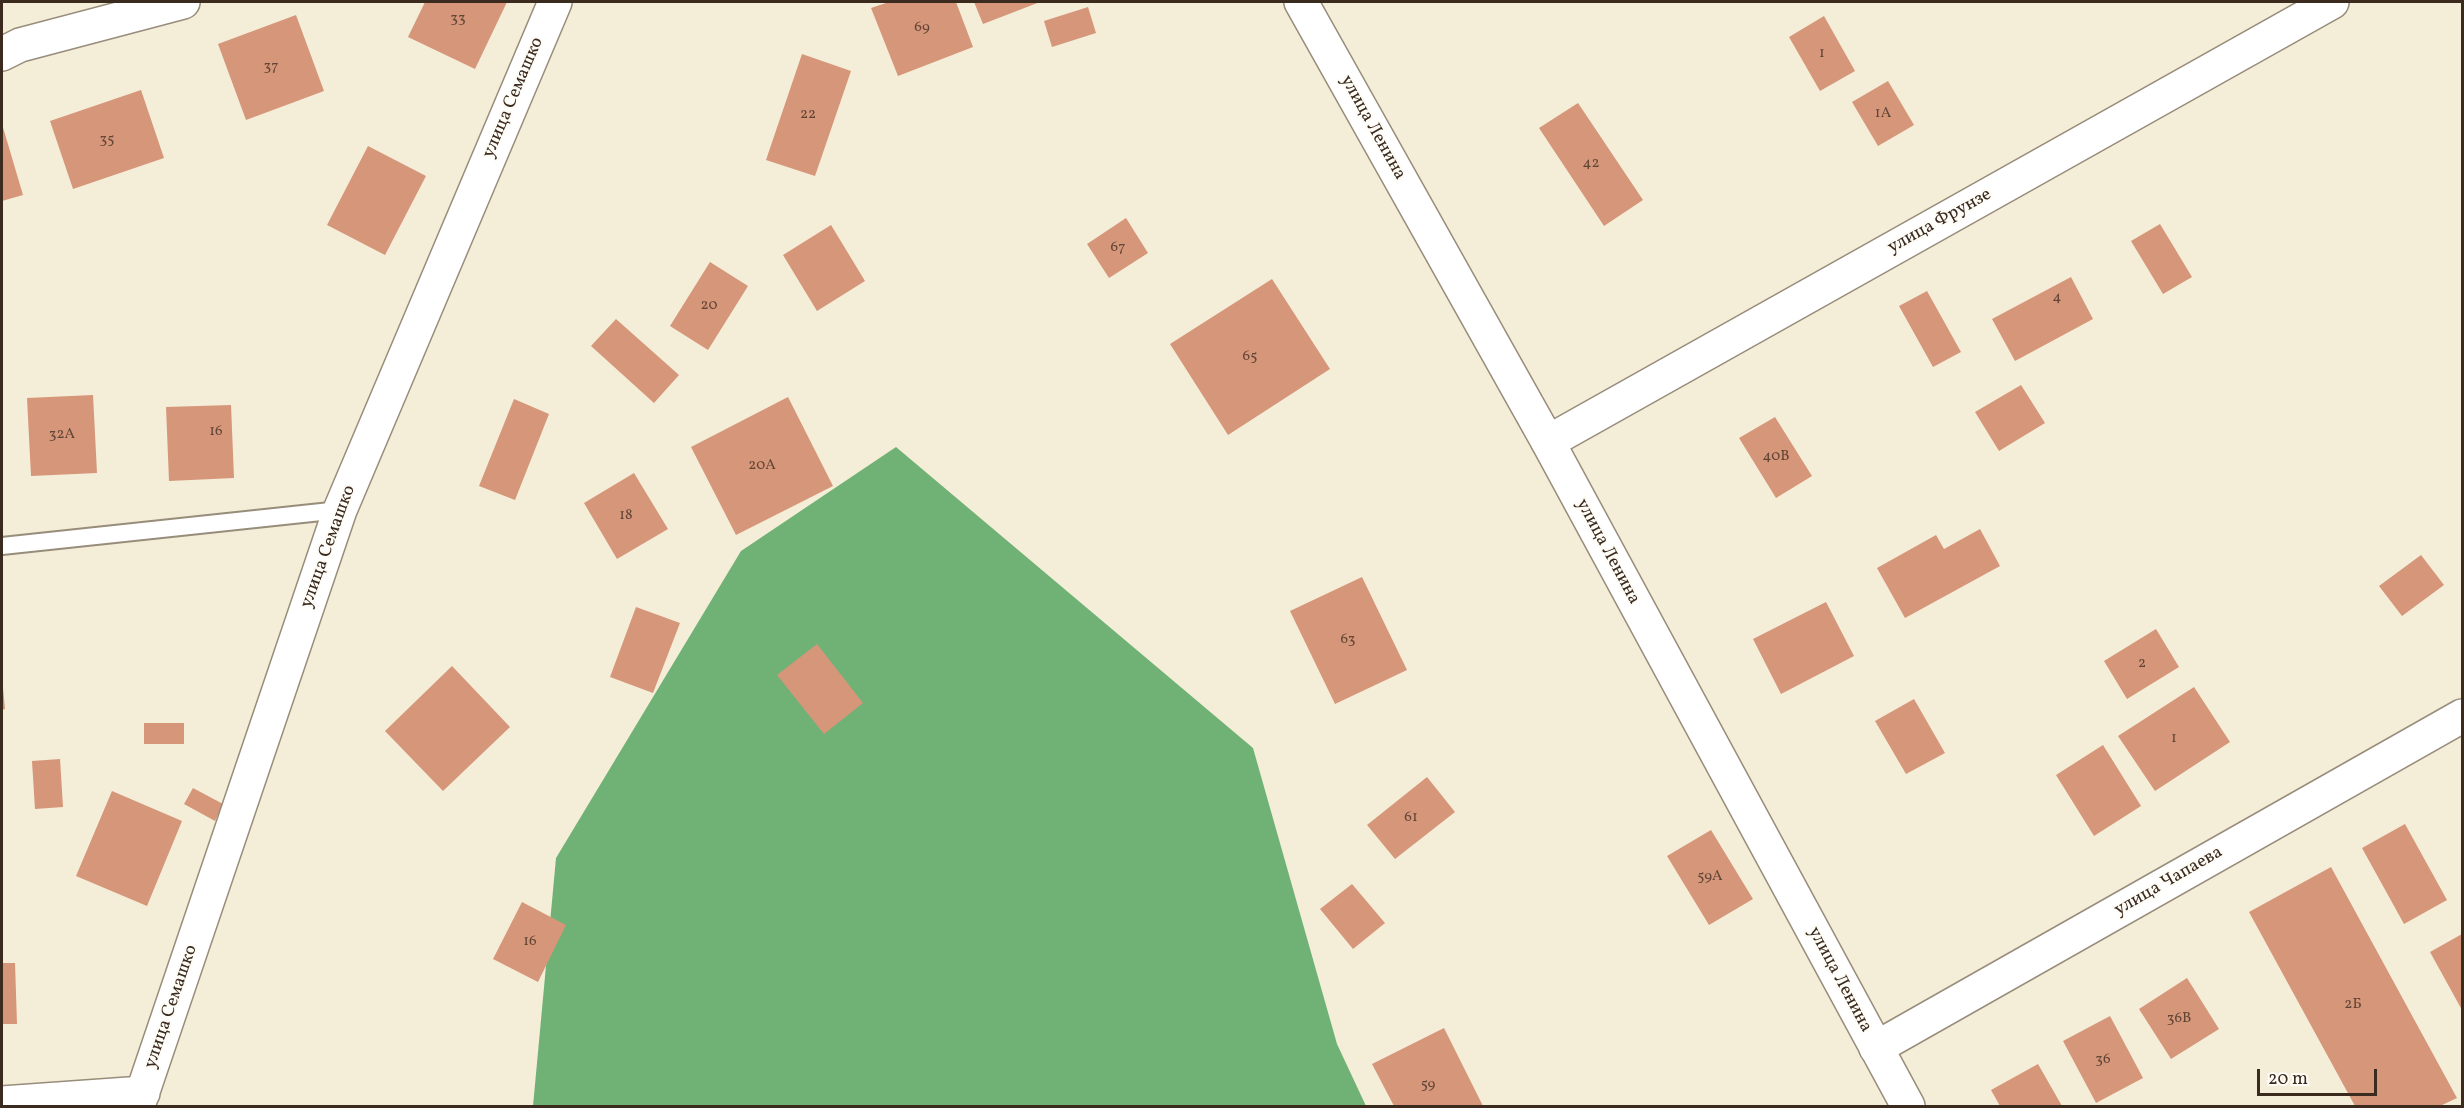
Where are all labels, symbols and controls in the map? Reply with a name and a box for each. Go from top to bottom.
house number: 33 [450,10,466,28]
house number: 69 [914,19,930,37]
street label: улица Семашко [479,34,549,162]
house number: 1 [1819,45,1825,63]
house number: 37 [264,58,278,76]
street label: улица Ленина [1334,72,1410,184]
house number: 1А [1875,105,1891,123]
house number: 22 [800,106,816,124]
house number: 35 [100,131,114,149]
house number: 42 [1582,155,1600,173]
street label: улица Фрунзе [1884,185,1996,259]
house number: 67 [1111,239,1125,257]
house number: 4 [2053,289,2061,307]
house number: 20 [701,297,717,315]
house number: 65 [1243,348,1257,366]
house number: 16 [209,423,223,441]
house number: 32А [49,426,75,444]
house number: 40В [1762,448,1790,466]
house number: 20А [748,457,776,475]
street label: улица Семашко [297,483,361,611]
street label: улица Ленина [1570,496,1644,608]
house number: 18 [619,507,633,525]
house number: 63 [1340,631,1356,649]
house number: 2 [2138,655,2146,673]
house number: 1 [2171,730,2177,748]
house number: 61 [1404,809,1418,827]
street label: улица Чапаева [2111,842,2227,922]
house number: 59А [1697,868,1723,886]
street label: улица Ленина [1802,924,1876,1036]
house number: 16 [523,933,537,951]
street label: улица Семашко [141,942,203,1072]
house number: 2Б [2344,996,2362,1014]
house number: 36В [2167,1010,2191,1028]
house number: 36 [2095,1051,2111,1069]
scale bar [2260,1057,2380,1095]
text: 20 m [2268,1067,2308,1092]
house number: 59 [1421,1076,1435,1094]

